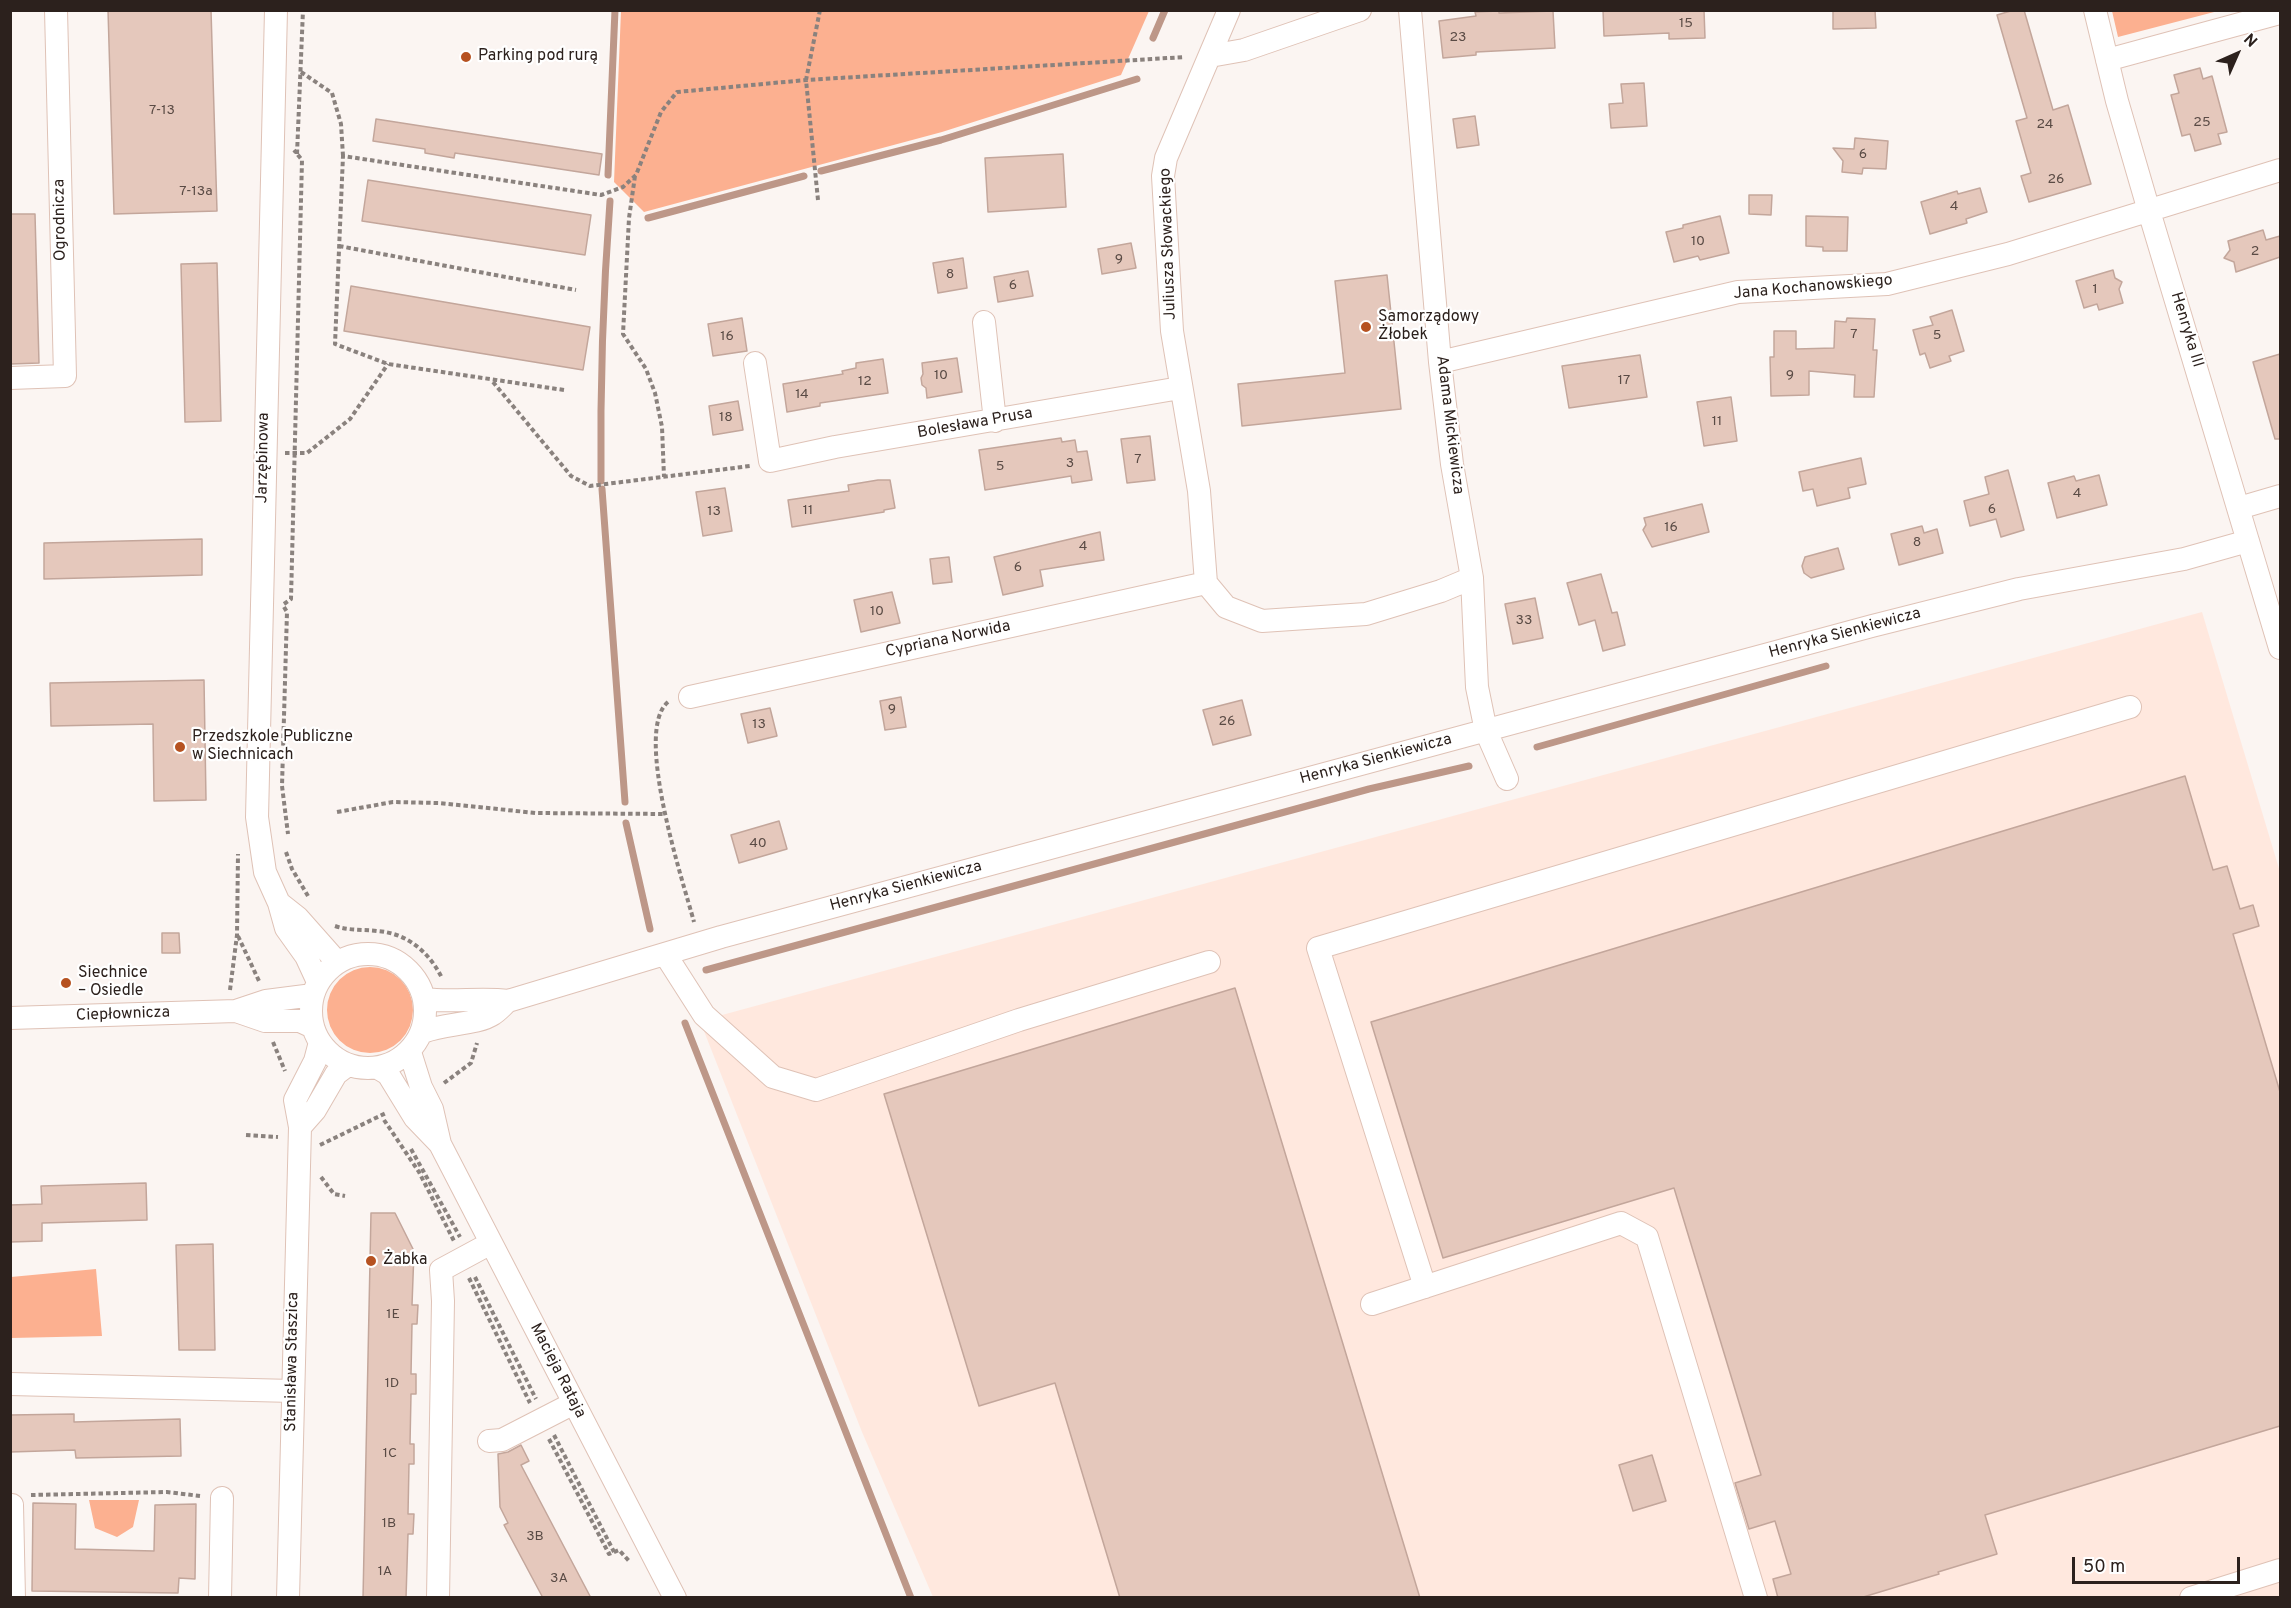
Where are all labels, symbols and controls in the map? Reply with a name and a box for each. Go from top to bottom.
house number: 15 [1679,16,1693,32]
north arrow [2207,24,2267,84]
house number: 23 [1450,30,1466,46]
text: N [2239,30,2261,52]
place label: Parking pod rurą [478,47,598,67]
marker: Parking pod rurą [459,50,473,64]
house number: 7-13 [149,103,175,119]
house number: 25 [2193,115,2211,131]
house number: 24 [2036,117,2054,133]
house number: 6 [1859,147,1867,163]
street label: Juliusza Słowackiego [1157,168,1181,320]
house number: 26 [2048,172,2064,188]
street label: Ogrodnicza [51,179,71,261]
house number: 7-13a [179,184,213,200]
house number: 4 [1950,199,1958,215]
house number: 10 [1691,234,1705,250]
house number: 2 [2251,244,2259,260]
house number: 9 [1115,252,1123,268]
house number: 8 [946,267,954,283]
street label: Jana Kochanowskiego [1733,271,1893,305]
house number: 6 [1009,278,1017,294]
house number: 1 [2092,282,2098,298]
street label: Henryka III [2165,290,2207,370]
place label: Samorządowy Żłobek [1378,308,1479,346]
marker: Samorządowy Żłobek [1359,320,1373,334]
house number: 7 [1850,327,1858,343]
house number: 5 [1933,328,1941,344]
house number: 16 [720,329,734,345]
street label: Adama Mickiewicza [1431,354,1467,496]
house number: 10 [934,368,948,384]
house number: 9 [1786,368,1794,384]
house number: 17 [1618,373,1630,389]
house number: 12 [858,374,872,390]
house number: 14 [795,387,809,403]
street label: Bolesława Prusa [916,404,1034,444]
house number: 18 [719,410,733,426]
street label: Jarzębinowa [254,412,274,504]
house number: 11 [1712,414,1722,430]
house number: 7 [1134,452,1142,468]
house number: 3 [1066,456,1074,472]
house number: 5 [996,459,1004,475]
house number: 4 [2073,486,2081,502]
house number: 6 [1988,502,1996,518]
house number: 11 [803,503,813,519]
house number: 13 [707,504,721,520]
house number: 16 [1664,520,1678,536]
house number: 8 [1913,535,1921,551]
house number: 4 [1079,539,1087,555]
house number: 6 [1014,560,1022,576]
house number: 10 [870,604,884,620]
street label: Henryka Sienkiewicza [1767,604,1923,664]
house number: 33 [1516,613,1532,629]
street label: Cypriana Norwida [884,617,1012,663]
house number: 9 [888,702,896,718]
house number: 26 [1219,714,1235,730]
house number: 13 [752,717,766,733]
place label: Przedszkole Publiczne w Siechnicach [192,728,353,766]
street label: Henryka Sienkiewicza [1298,730,1454,790]
marker: Przedszkole Publiczne w Siechnicach [173,740,187,754]
house number: 40 [749,836,767,852]
street label: Henryka Sienkiewicza [828,857,984,917]
place label: Siechnice – Osiedle [78,964,148,1002]
marker: Siechnice – Osiedle [59,976,73,990]
street label: Ciepłownicza [76,1004,170,1026]
place label: Żabka [383,1251,427,1271]
marker: Żabka [364,1254,378,1268]
street label: Stanisława Staszica [282,1292,304,1432]
house number: 1E [386,1307,400,1323]
street label: Macieja Rataja [525,1320,589,1422]
house number: 1D [385,1376,399,1392]
house number: 1C [383,1446,397,1462]
house number: 1B [382,1516,396,1532]
house number: 3B [526,1529,544,1545]
scale bar [2075,1545,2243,1583]
text: 50 m [2083,1556,2125,1579]
house number: 1A [378,1564,392,1580]
house number: 3A [550,1571,568,1587]

